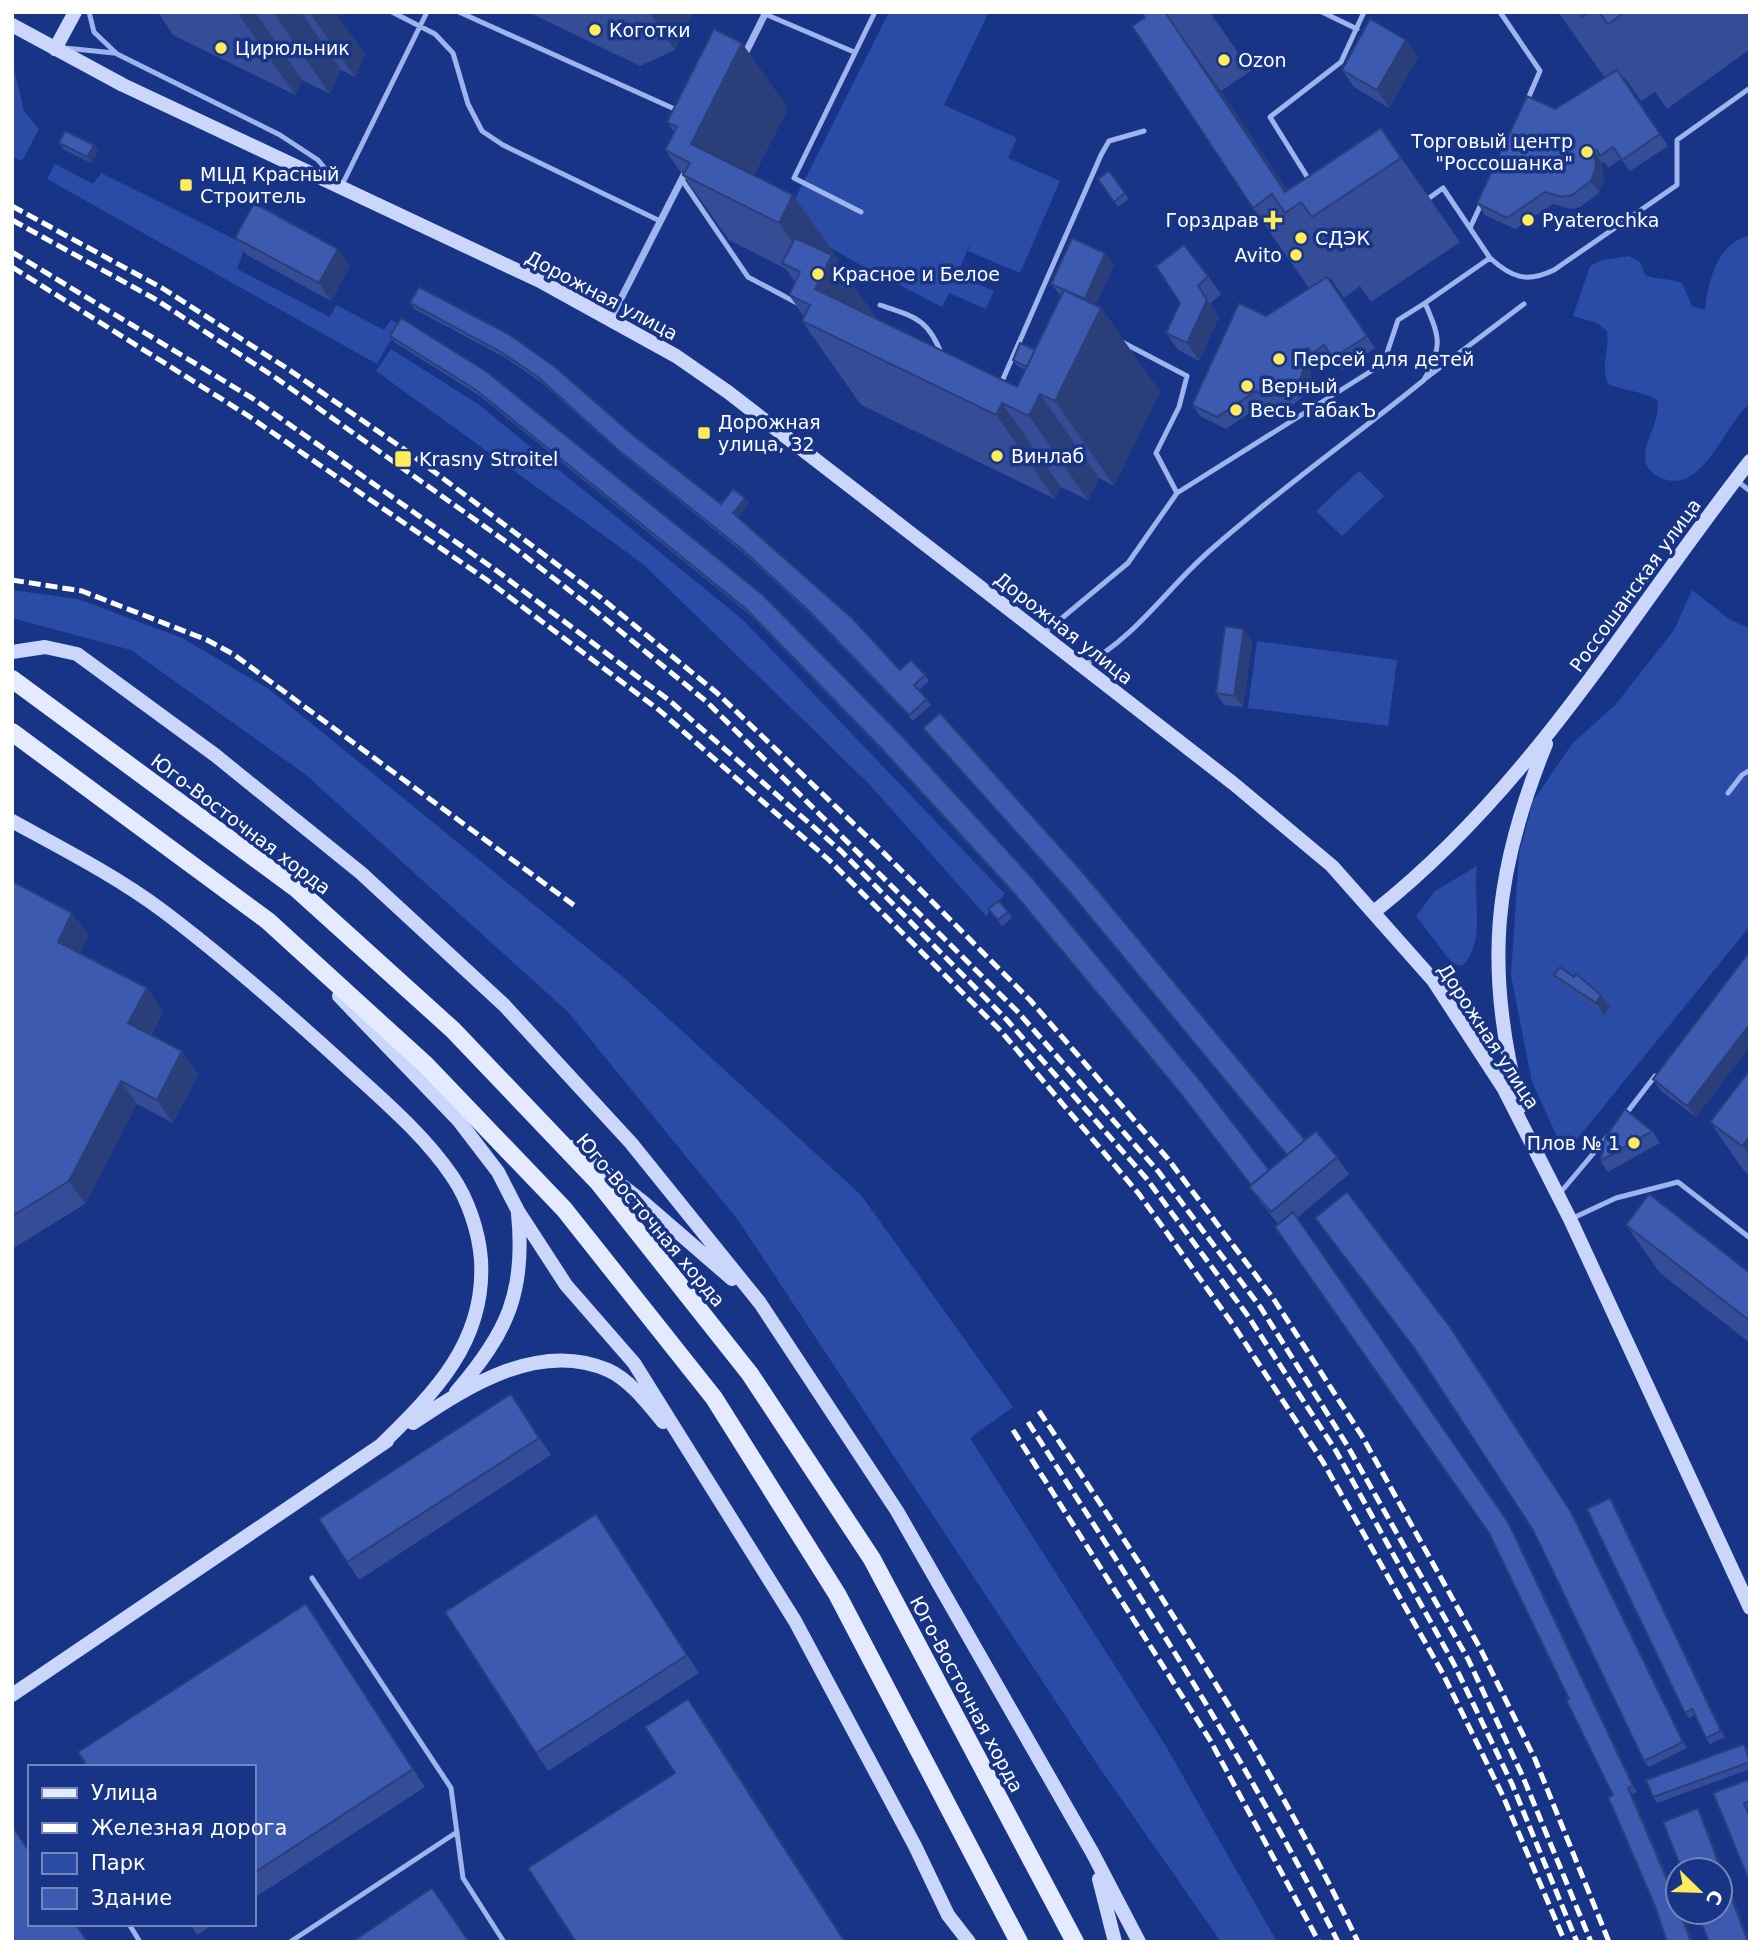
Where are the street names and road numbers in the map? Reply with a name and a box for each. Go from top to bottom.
street label: Дорожная улица [522,246,682,344]
street label: Россошанская улица [1565,494,1705,676]
street label: Дорожная улица [991,567,1137,689]
street label: Юго-Восточная хорда [147,749,335,899]
street label: Дорожная улица [1434,959,1544,1113]
street label: Юго-Восточная хорда [572,1129,730,1311]
street label: Юго-Восточная хорда [906,1592,1028,1796]

